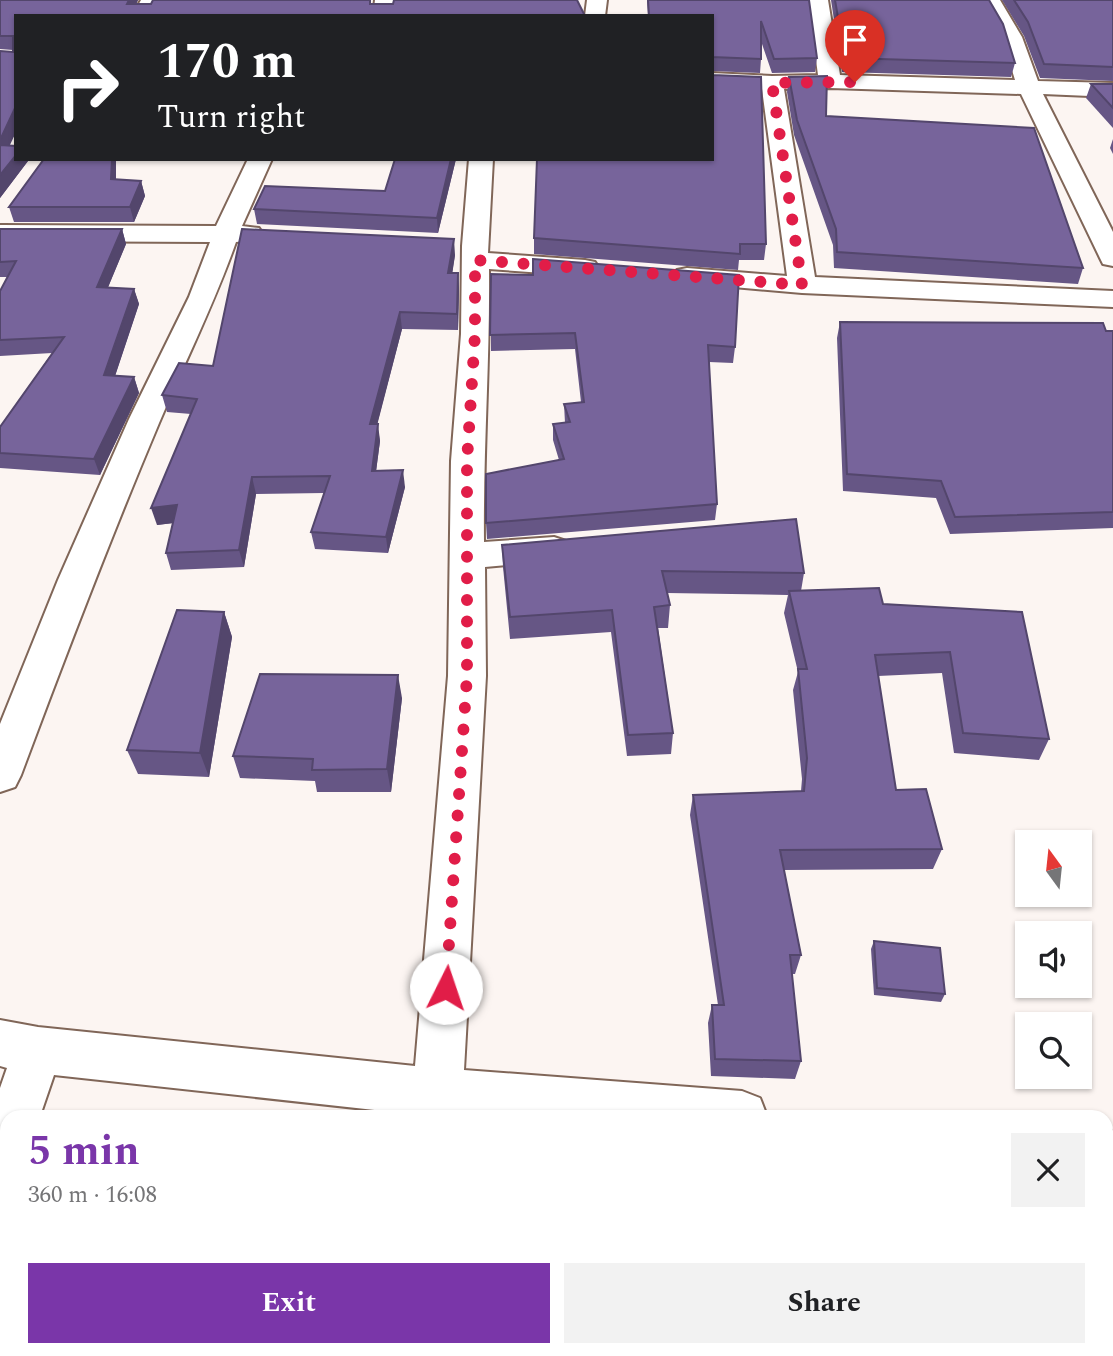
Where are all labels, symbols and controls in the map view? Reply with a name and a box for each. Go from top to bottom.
pin [825,10,885,82]
icon: arrive [836,21,874,59]
text: 170 m [157,25,296,100]
icon: right [42,42,133,133]
text: Turn right [157,93,305,142]
north arrow [1015,830,1092,906]
map controls [1015,830,1092,1089]
button: sound [1015,921,1092,998]
position arrow [409,951,483,1025]
button: search [1015,1012,1092,1089]
text: 5 min [28,1120,140,1183]
button: close [1011,1133,1085,1207]
text: 360 m · 16:08 [28,1178,157,1213]
button: Exit [28,1263,550,1343]
button: Share [564,1263,1085,1343]

